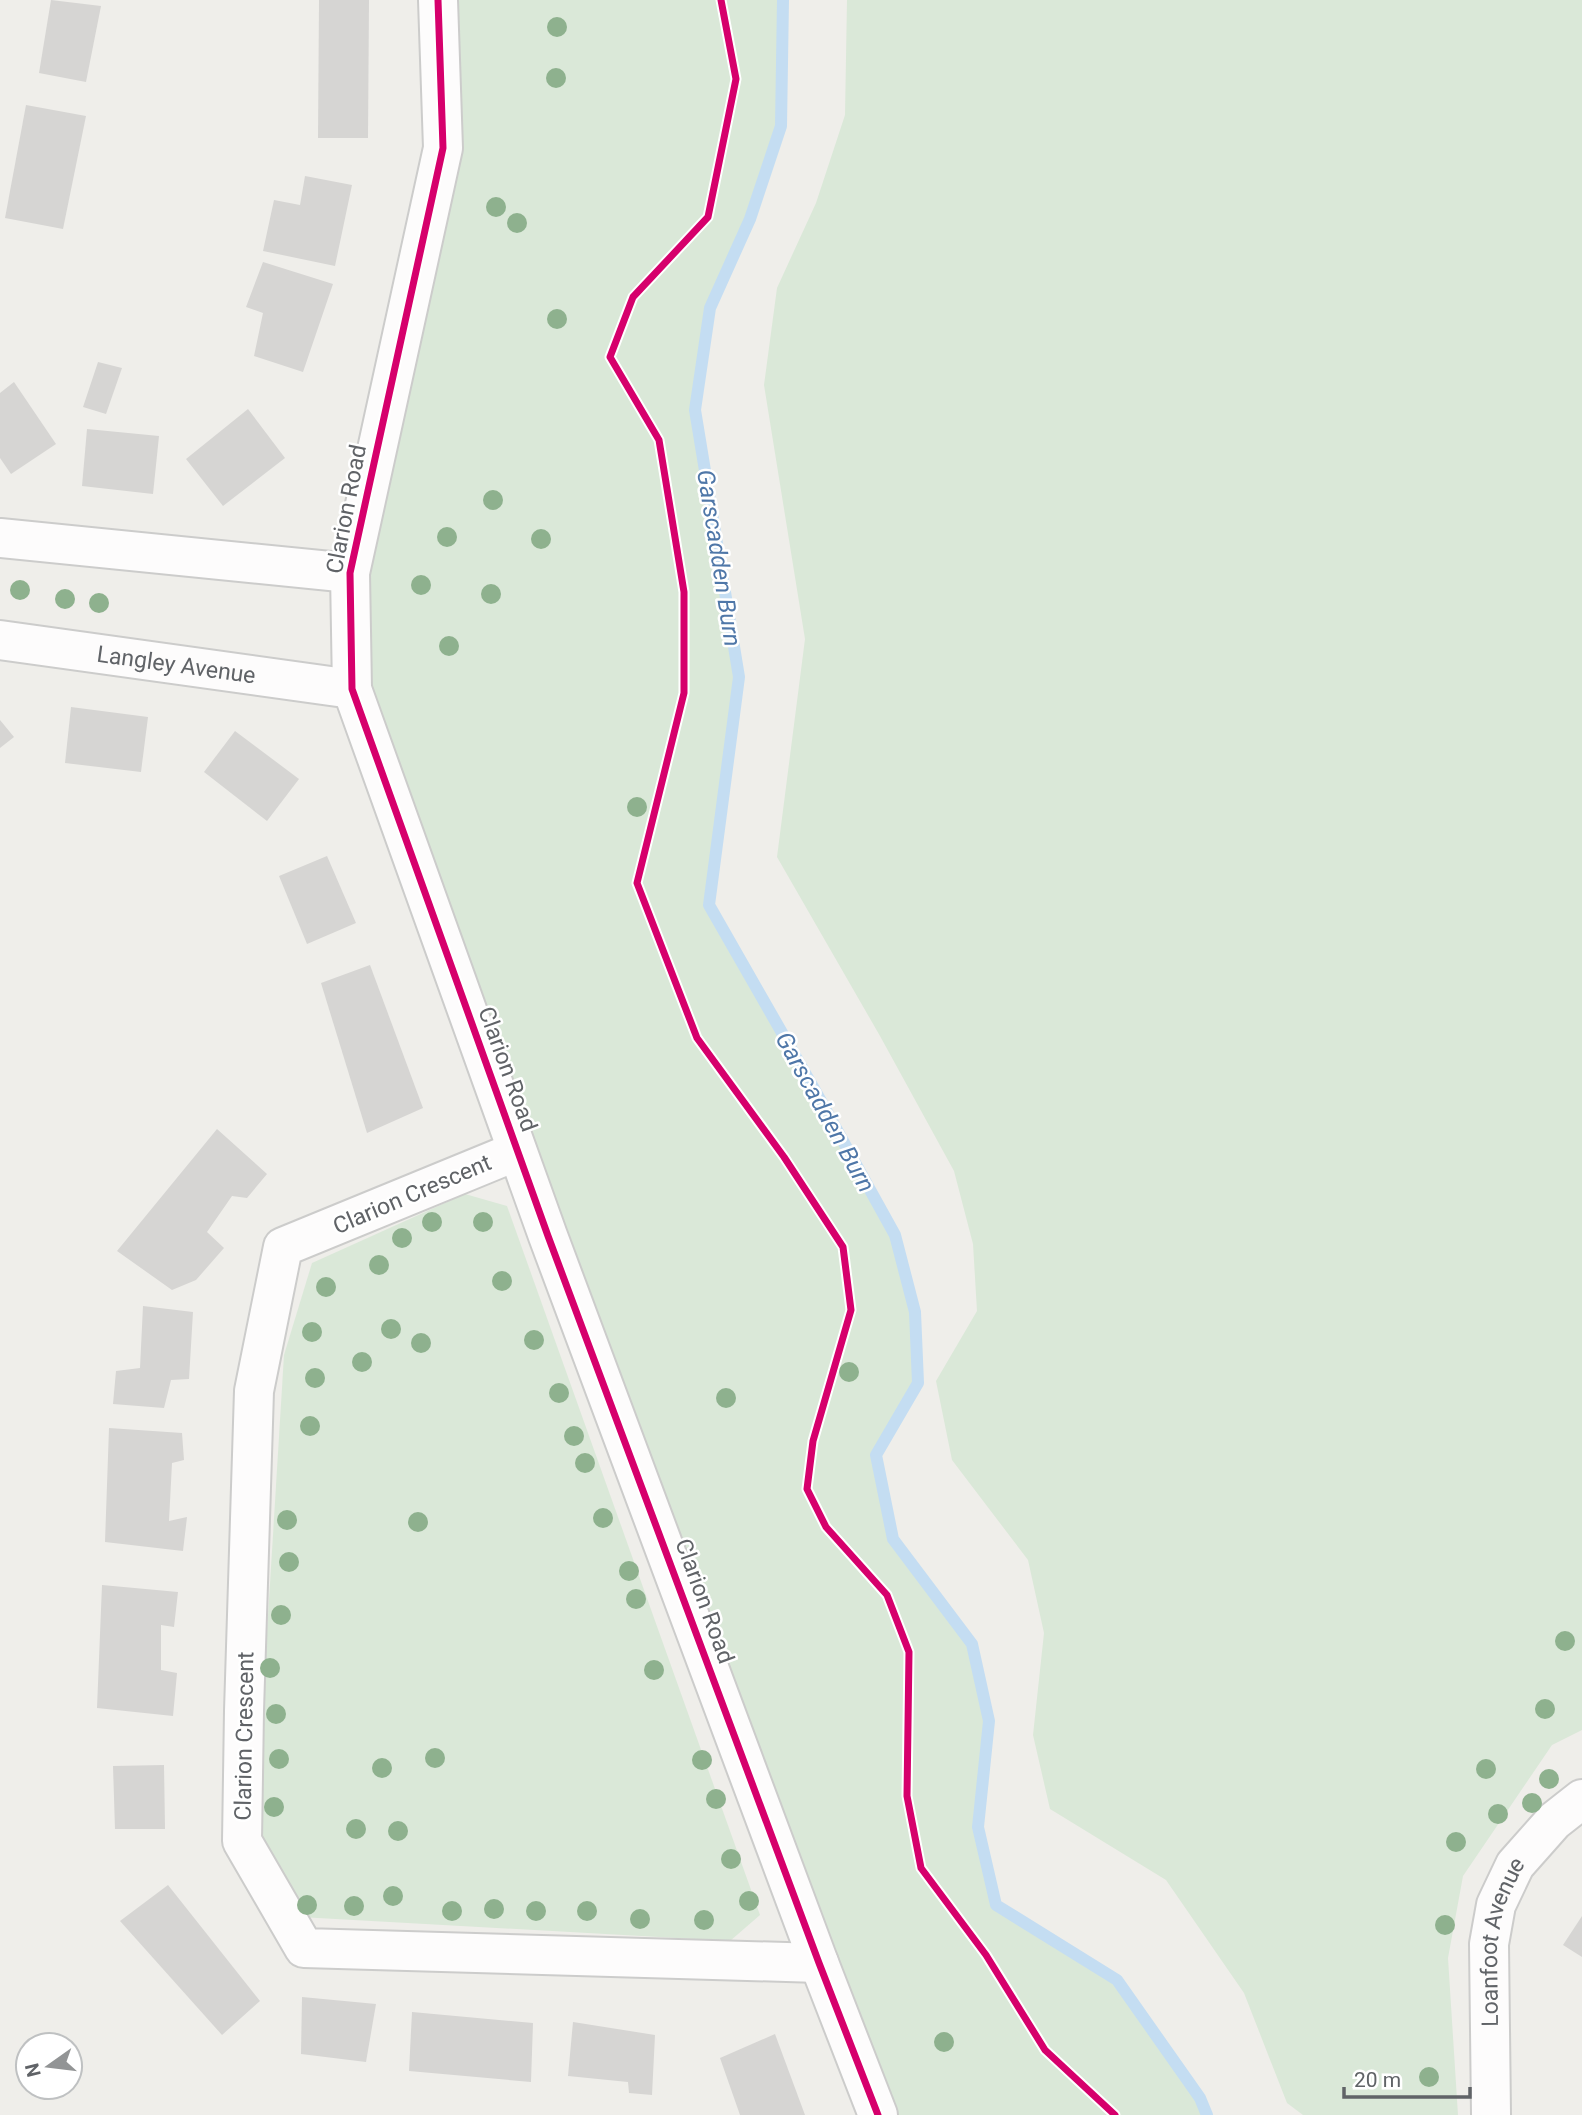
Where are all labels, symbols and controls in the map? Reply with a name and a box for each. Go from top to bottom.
street label: Clarion Road [321,442,372,576]
water label: Garscadden Burn [691,468,747,648]
street label: Langley Avenue [95,641,257,689]
street label: Clarion Road [472,1003,543,1135]
water label: Garscadden Burn [769,1027,881,1197]
street label: Clarion Crescent [329,1149,495,1240]
street label: Clarion Road [669,1535,740,1667]
street label: Clarion Crescent [230,1651,259,1821]
street label: Loanfoot Avenue [1476,1851,1530,2027]
north arrow [14,2031,84,2101]
scale bar [1344,2056,1470,2100]
text: N [20,2061,46,2079]
text: 20 m [1354,2068,1401,2092]

